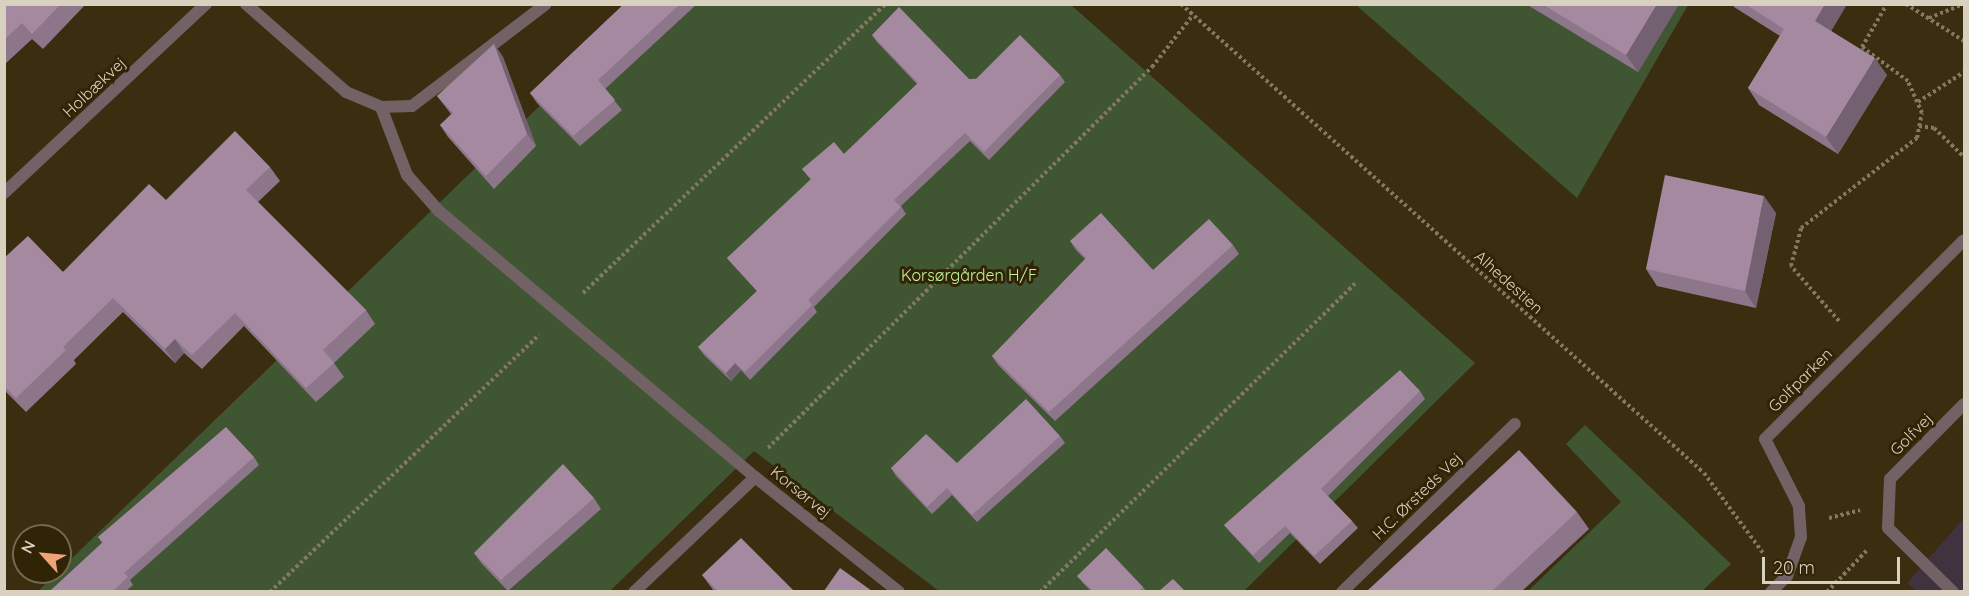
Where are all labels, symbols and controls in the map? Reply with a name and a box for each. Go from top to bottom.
street label: Holbækvej [58,53,130,121]
street label: Alhedestien [1471,246,1547,318]
park label: Korsørgården H/F [901,265,1037,285]
street label: Golfparken [1764,344,1836,416]
street label: Golfvej [1886,409,1936,459]
street label: H.C. Ørsteds Vej [1368,448,1466,544]
street label: Korsørvej [767,462,835,522]
north arrow [12,524,72,584]
text: N [16,537,39,557]
scale bar [1765,545,1903,583]
text: 20 m [1773,556,1815,579]

